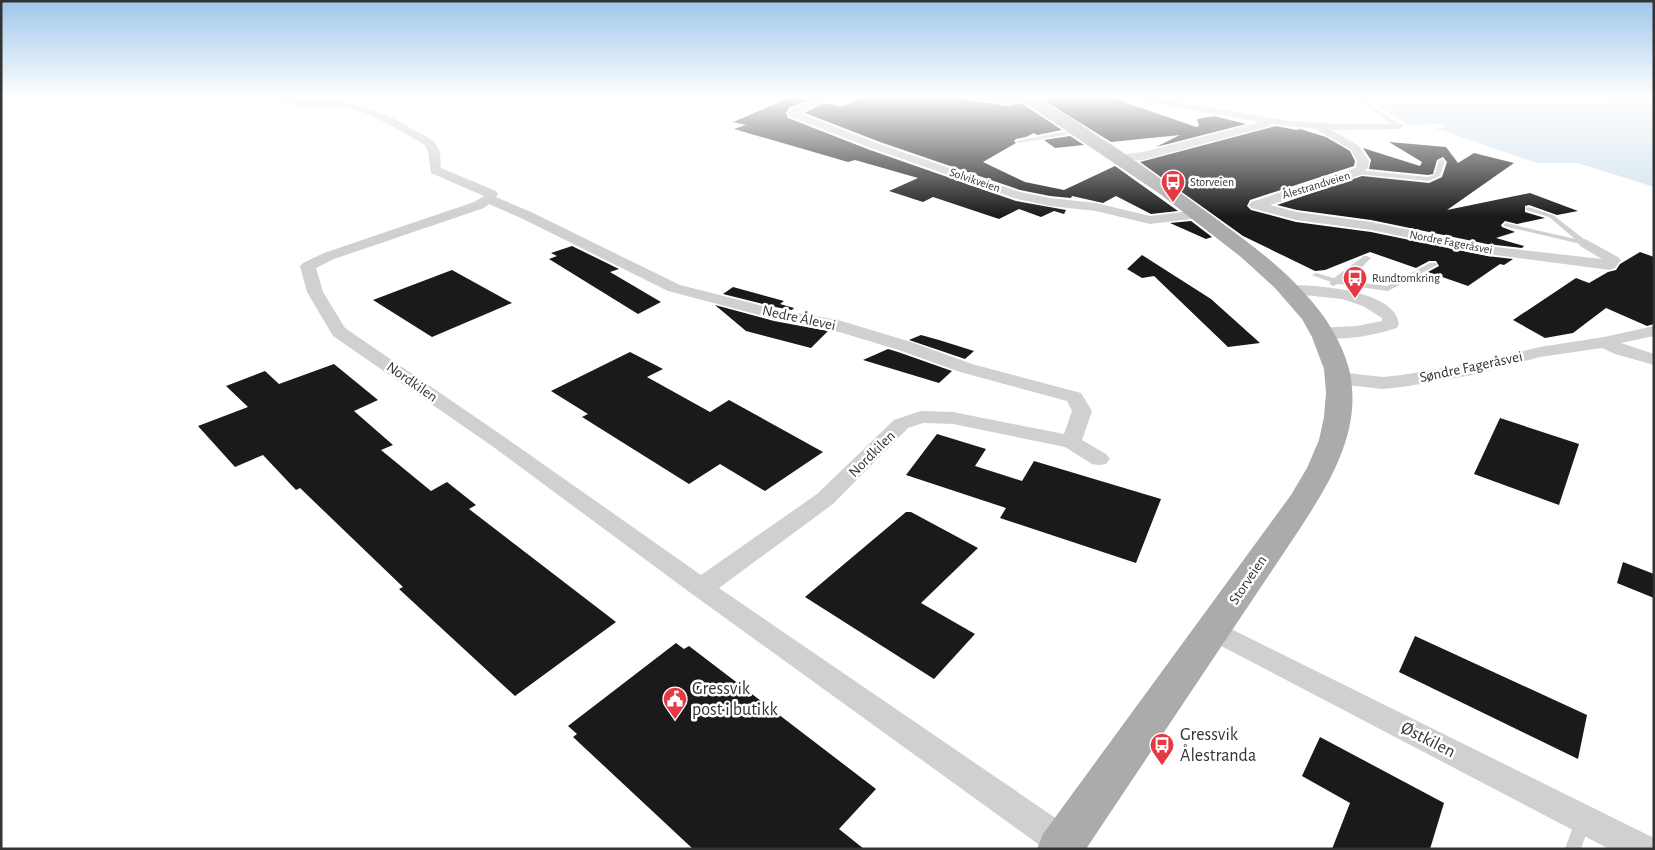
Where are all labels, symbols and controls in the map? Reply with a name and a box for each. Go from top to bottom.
street label: Solvikveien [948,166,1002,194]
street label: Ålestrandveien [1280,167,1351,201]
bus stop icon: Storveien [1160,169,1186,203]
place label: Storveien [1190,176,1234,188]
street label: Nordre Fageråsvei [1409,228,1493,256]
bus stop icon: Rundtomkring [1342,265,1368,299]
place label: Rundtomkring [1372,272,1440,284]
street label: Nedre Ålevei [761,302,837,333]
street label: Søndre Fageråsvei [1418,349,1524,385]
street label: Nordkilen [384,359,440,405]
street label: Nordkilen [846,428,898,480]
street label: Storveien [1226,553,1270,607]
place label: Gressvik post i butikk [692,680,778,719]
public building icon: Gressvik post i butikk [662,686,688,720]
street label: Østkilen [1398,719,1458,761]
place label: Gressvik Ålestranda [1180,726,1256,765]
bus stop icon: Gressvik Ålestranda [1149,732,1175,766]

